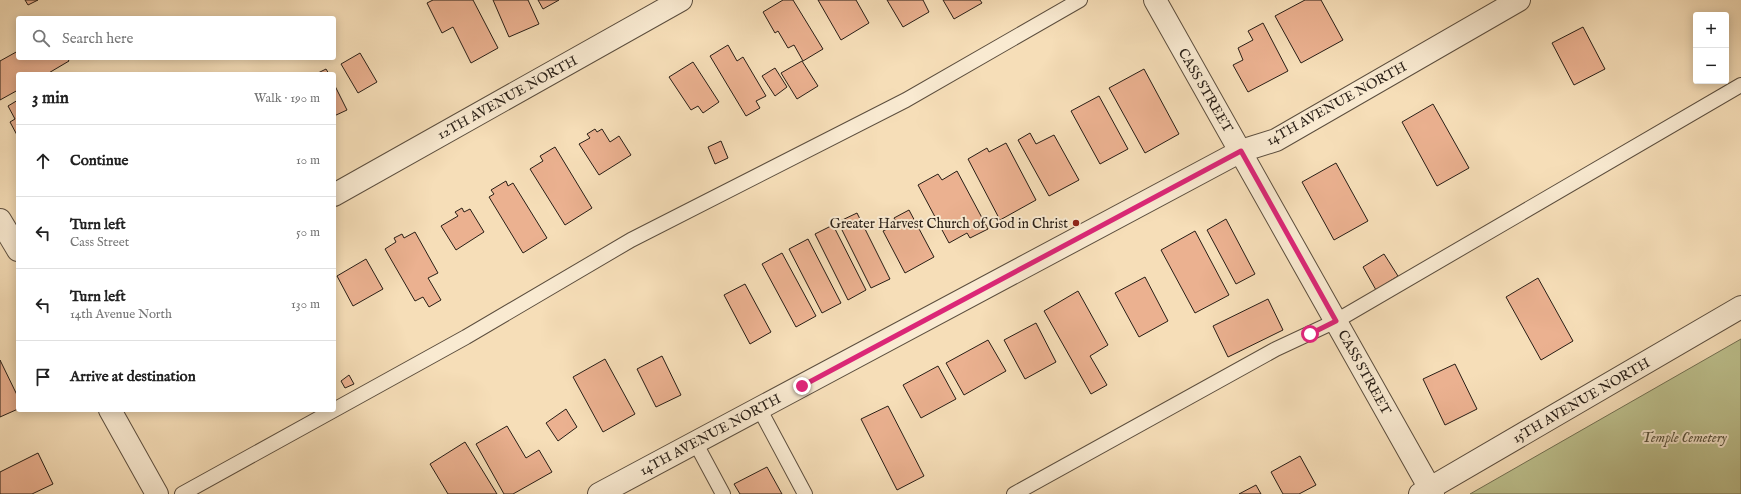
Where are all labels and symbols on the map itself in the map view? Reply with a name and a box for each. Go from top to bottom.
street label: CASS STREET [1174,45,1237,137]
street label: 12TH AVENUE NORTH [434,52,581,144]
street label: 14TH AVENUE NORTH [1263,58,1410,150]
place label: Greater Harvest Church of God in Christ [830,215,1068,233]
marker: Greater Harvest Church of God in Christ [1071,218,1081,228]
route start [1301,325,1319,343]
street label: CASS STREET [1333,327,1395,419]
street label: 15TH AVENUE NORTH [1509,354,1654,448]
route end [793,377,811,395]
street label: 14TH AVENUE NORTH [637,390,784,480]
park label: Temple Cemetery [1641,429,1727,447]

